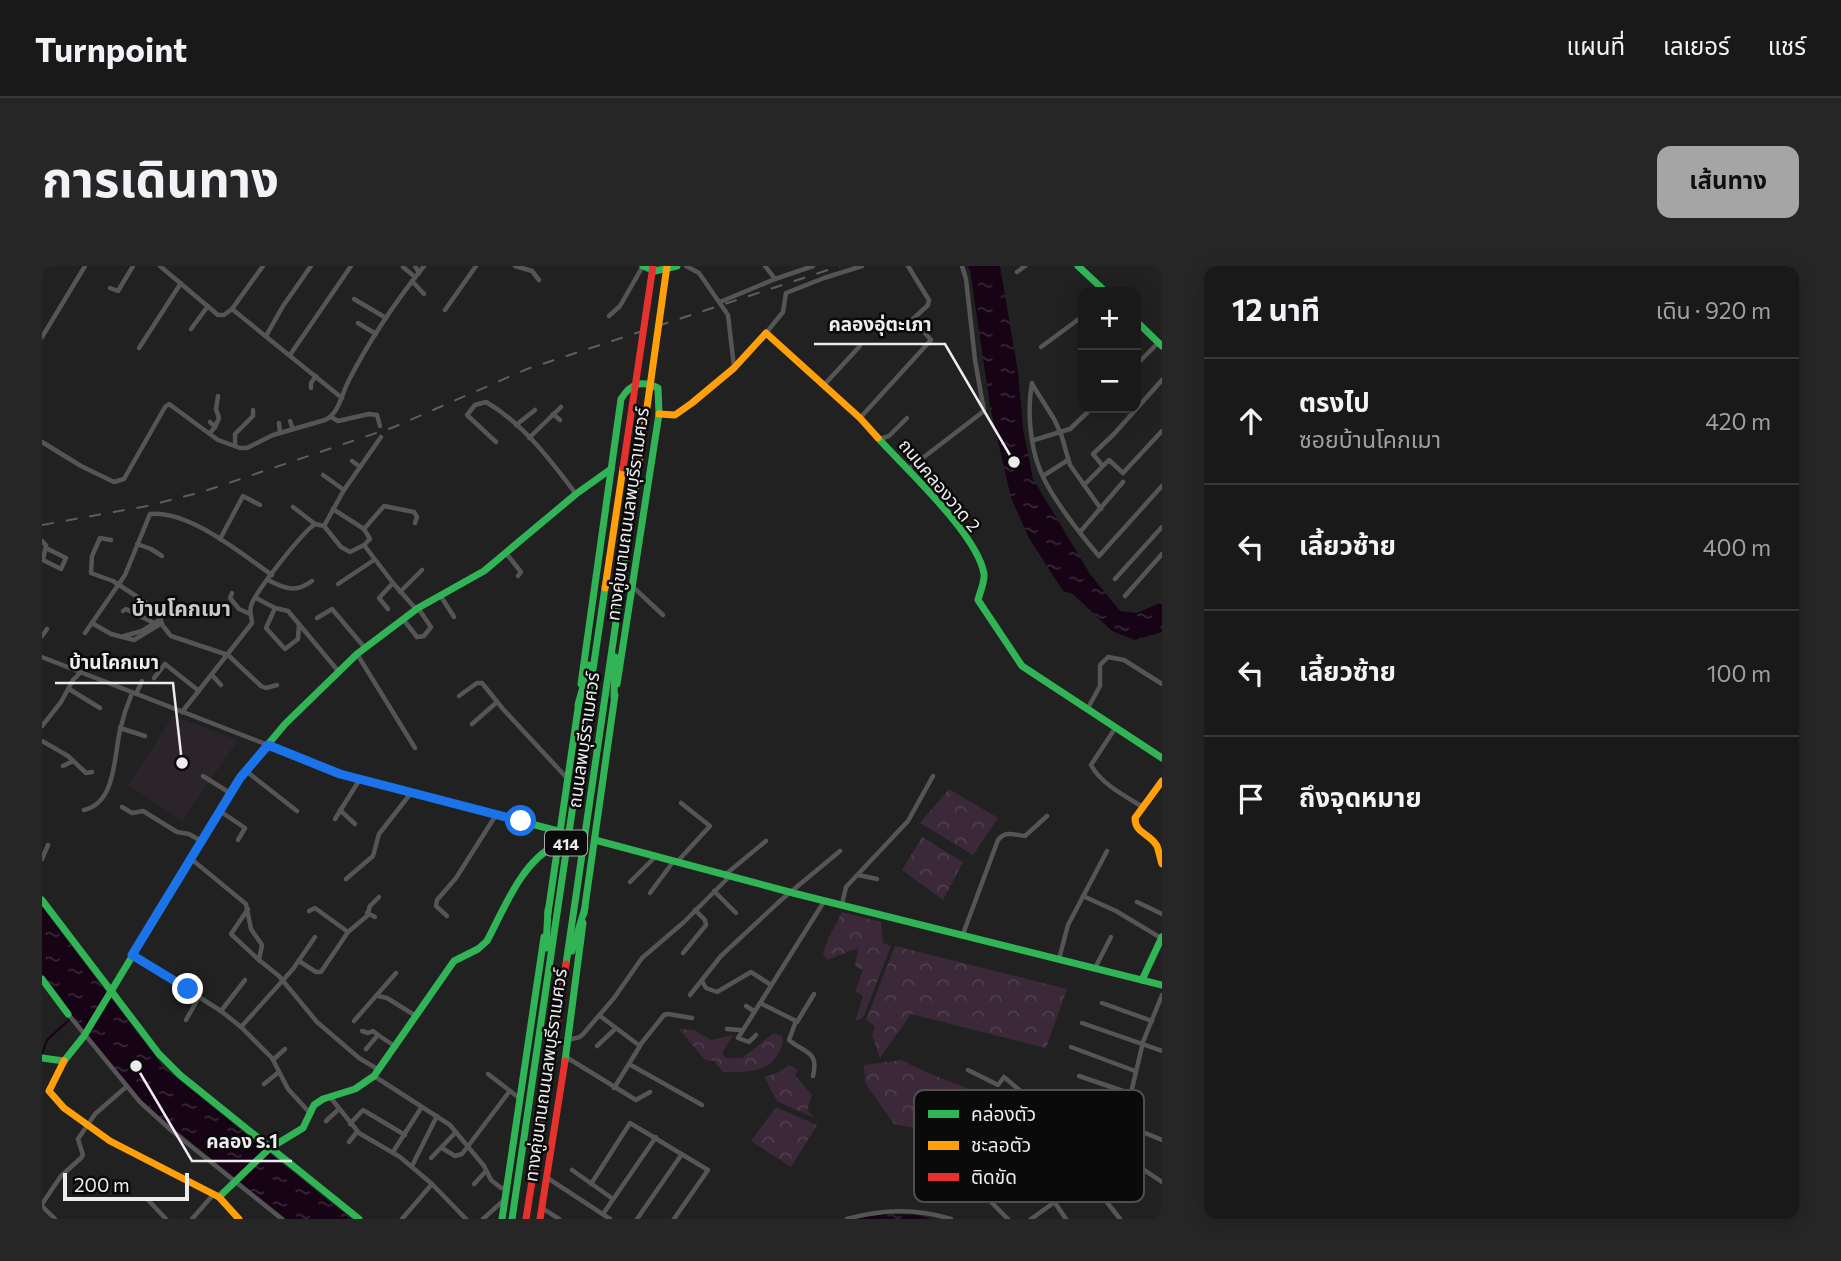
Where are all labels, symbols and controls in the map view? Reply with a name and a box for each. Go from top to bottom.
text: Turnpoint [35,28,187,69]
text: แผนที่ [1567,31,1625,60]
text: เลเยอร์ [1663,31,1730,60]
text: แชร์ [1768,31,1806,60]
button: เส้นทาง [1657,146,1799,218]
text: การเดินทาง [42,147,279,207]
map controls [1078,287,1141,413]
button: + [1078,287,1141,350]
text: 12 นาที [1232,290,1320,327]
text: เดิน · 920 m [1656,296,1771,324]
callout: คลองอุ่ตะเภา [814,304,945,344]
text: คลองอุ่ตะเภา [828,312,932,336]
button: − [1078,350,1141,413]
text: ตรงไป [1299,386,1370,417]
icon: ahead [1232,402,1270,440]
street label: ทางคู่ขนานถนนลพบุรีราเมศวร์ [601,405,655,622]
text: 420 m [1705,407,1771,435]
text: ซอยบ้านโคกเมา [1299,425,1441,453]
street label: ถนนคลองวาด 2 [895,434,985,536]
icon: left [1232,528,1270,566]
text: เลี้ยวซ้าย [1299,529,1396,560]
text: 400 m [1703,533,1771,561]
district label: บ้านโคกเมา [131,595,231,620]
callout: บ้านโคกเมา [55,643,173,683]
text: บ้านโคกเมา [69,650,159,673]
icon: left [1232,654,1270,692]
text: เลี้ยวซ้าย [1299,655,1396,686]
text: 100 m [1707,659,1771,687]
street label: ถนนลพบุรีราเมศวร์ [563,670,605,809]
icon: arrive [1232,780,1270,818]
text: ถึงจุดหมาย [1299,781,1422,812]
route start [505,805,536,836]
road number: 414 [545,830,587,856]
street label: ทางคู่ขนานถนนลพบุรีราเมศวร์ [519,966,573,1183]
route end [172,973,203,1004]
legend [914,1090,1144,1202]
text: คล่องตัว [971,1102,1036,1125]
callout: คลอง ร.1 [192,1121,292,1161]
text: คลอง ร.1 [206,1129,278,1152]
text: ชะลอตัว [971,1133,1031,1156]
text: ติดขัด [971,1165,1017,1188]
scale bar [63,1170,189,1202]
text: 200 m [74,1173,130,1196]

